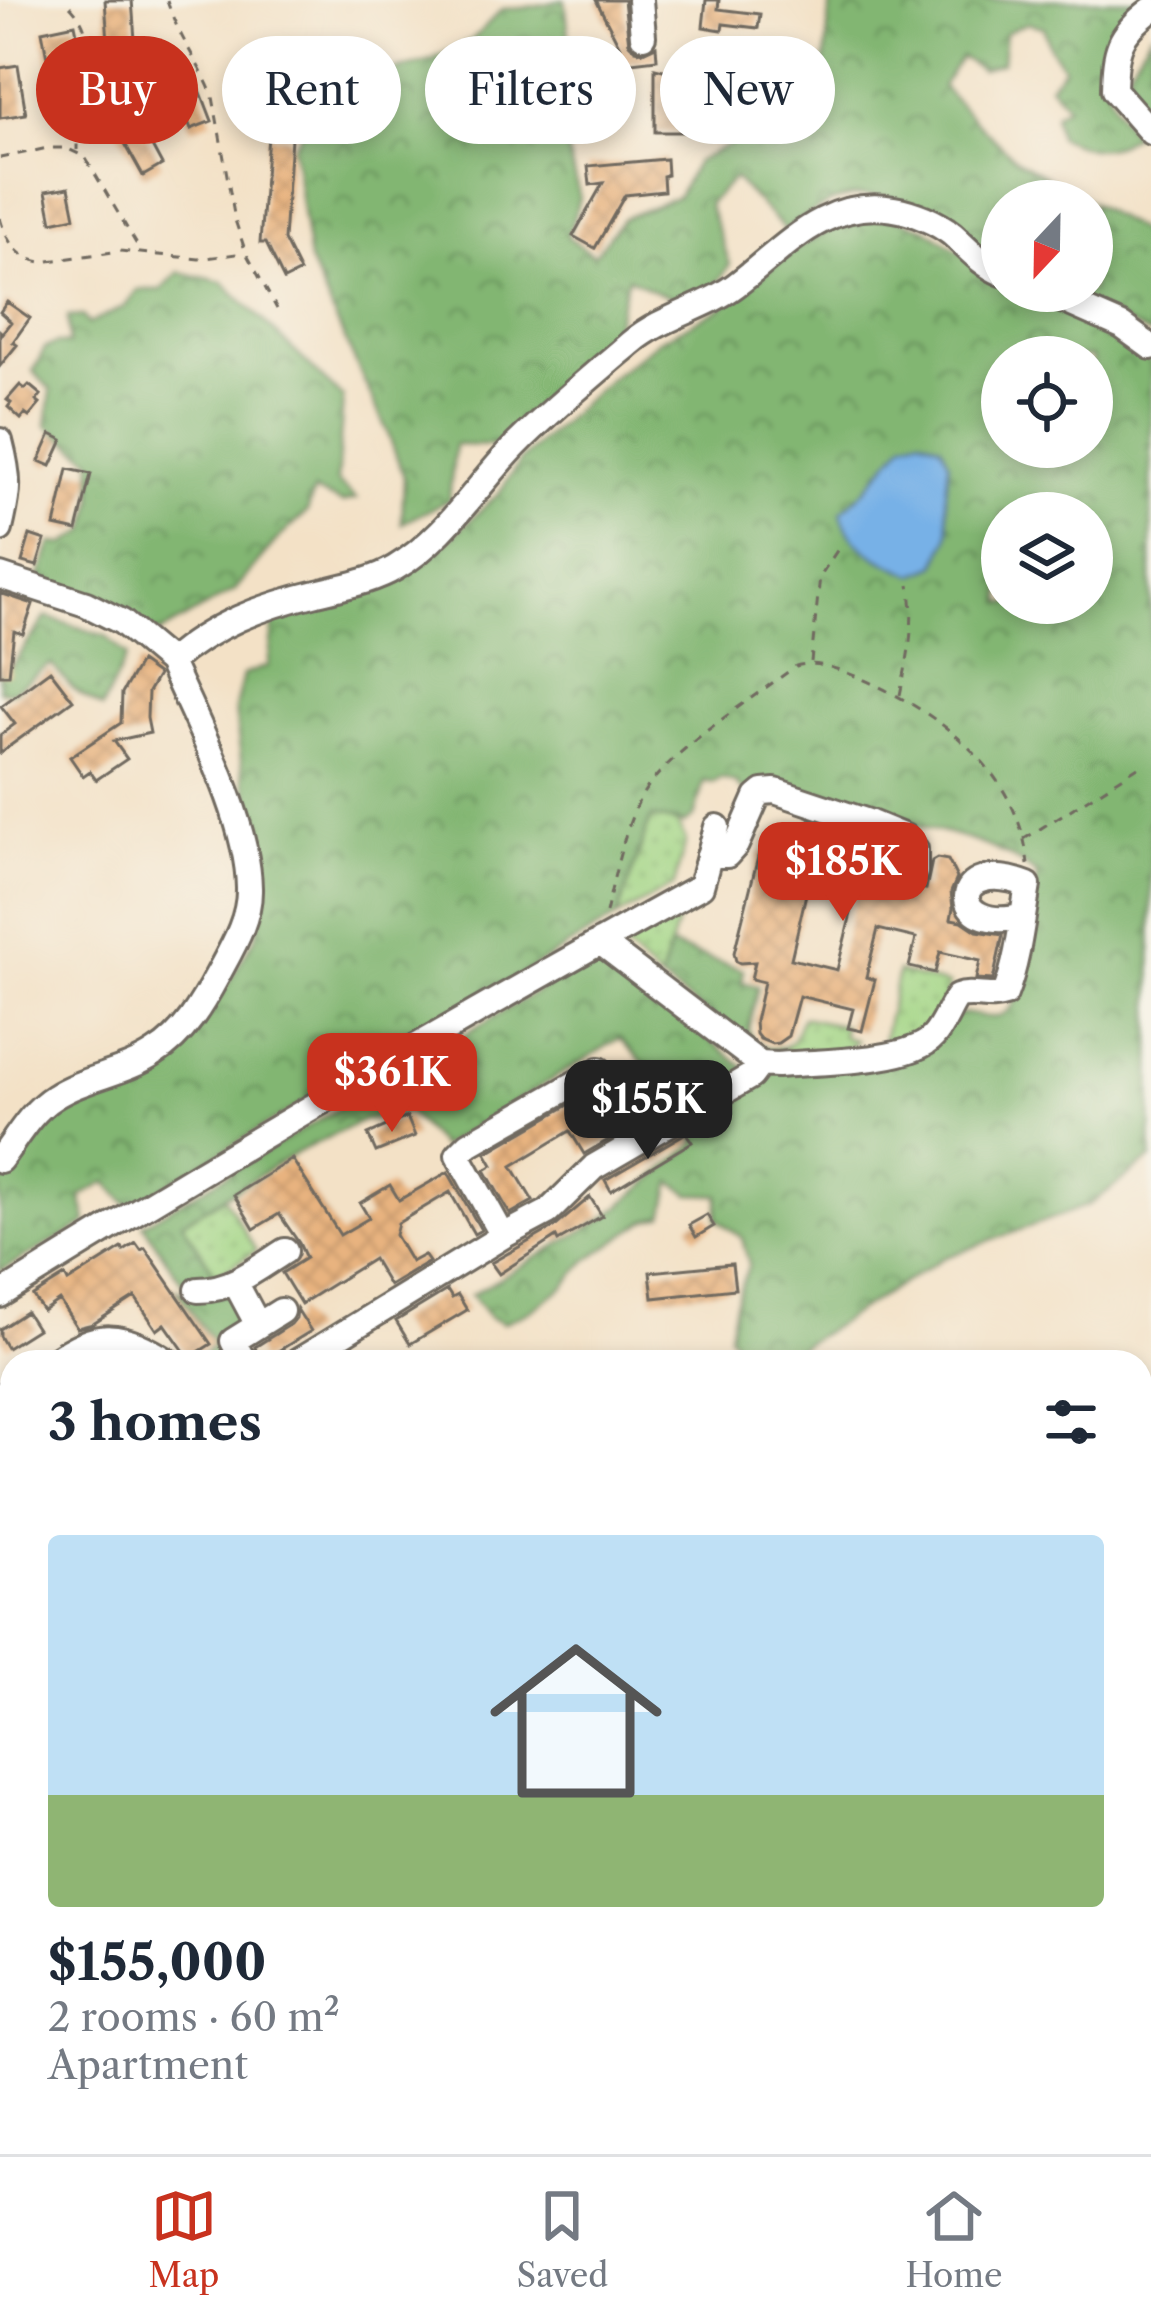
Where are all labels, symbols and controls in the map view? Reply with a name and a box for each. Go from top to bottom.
chip: Buy [36,36,198,144]
chip: Rent [222,36,401,144]
chip: Filters [425,36,636,144]
chip: New [660,36,835,144]
north arrow [981,180,1113,312]
map controls [981,180,1113,624]
button: locate [981,336,1113,468]
button: layers [981,492,1113,624]
pin: $185K [759,822,927,924]
text: $185K [785,837,901,885]
pin: $361K [308,1033,476,1135]
text: $361K [334,1048,450,1096]
pin: $155K [564,1060,732,1162]
text: $155K [591,1075,705,1123]
icon: filters [1038,1389,1104,1455]
text: 3 homes [48,1391,262,1453]
icon: home [468,1613,684,1829]
text: $155,000 [48,1931,267,1993]
text: 2 rooms · 60 m² [48,1993,340,2041]
text: Apartment [48,2041,248,2089]
tab: Map [149,2183,219,2296]
tab: Saved [517,2183,608,2296]
tab: Home [905,2183,1002,2296]

